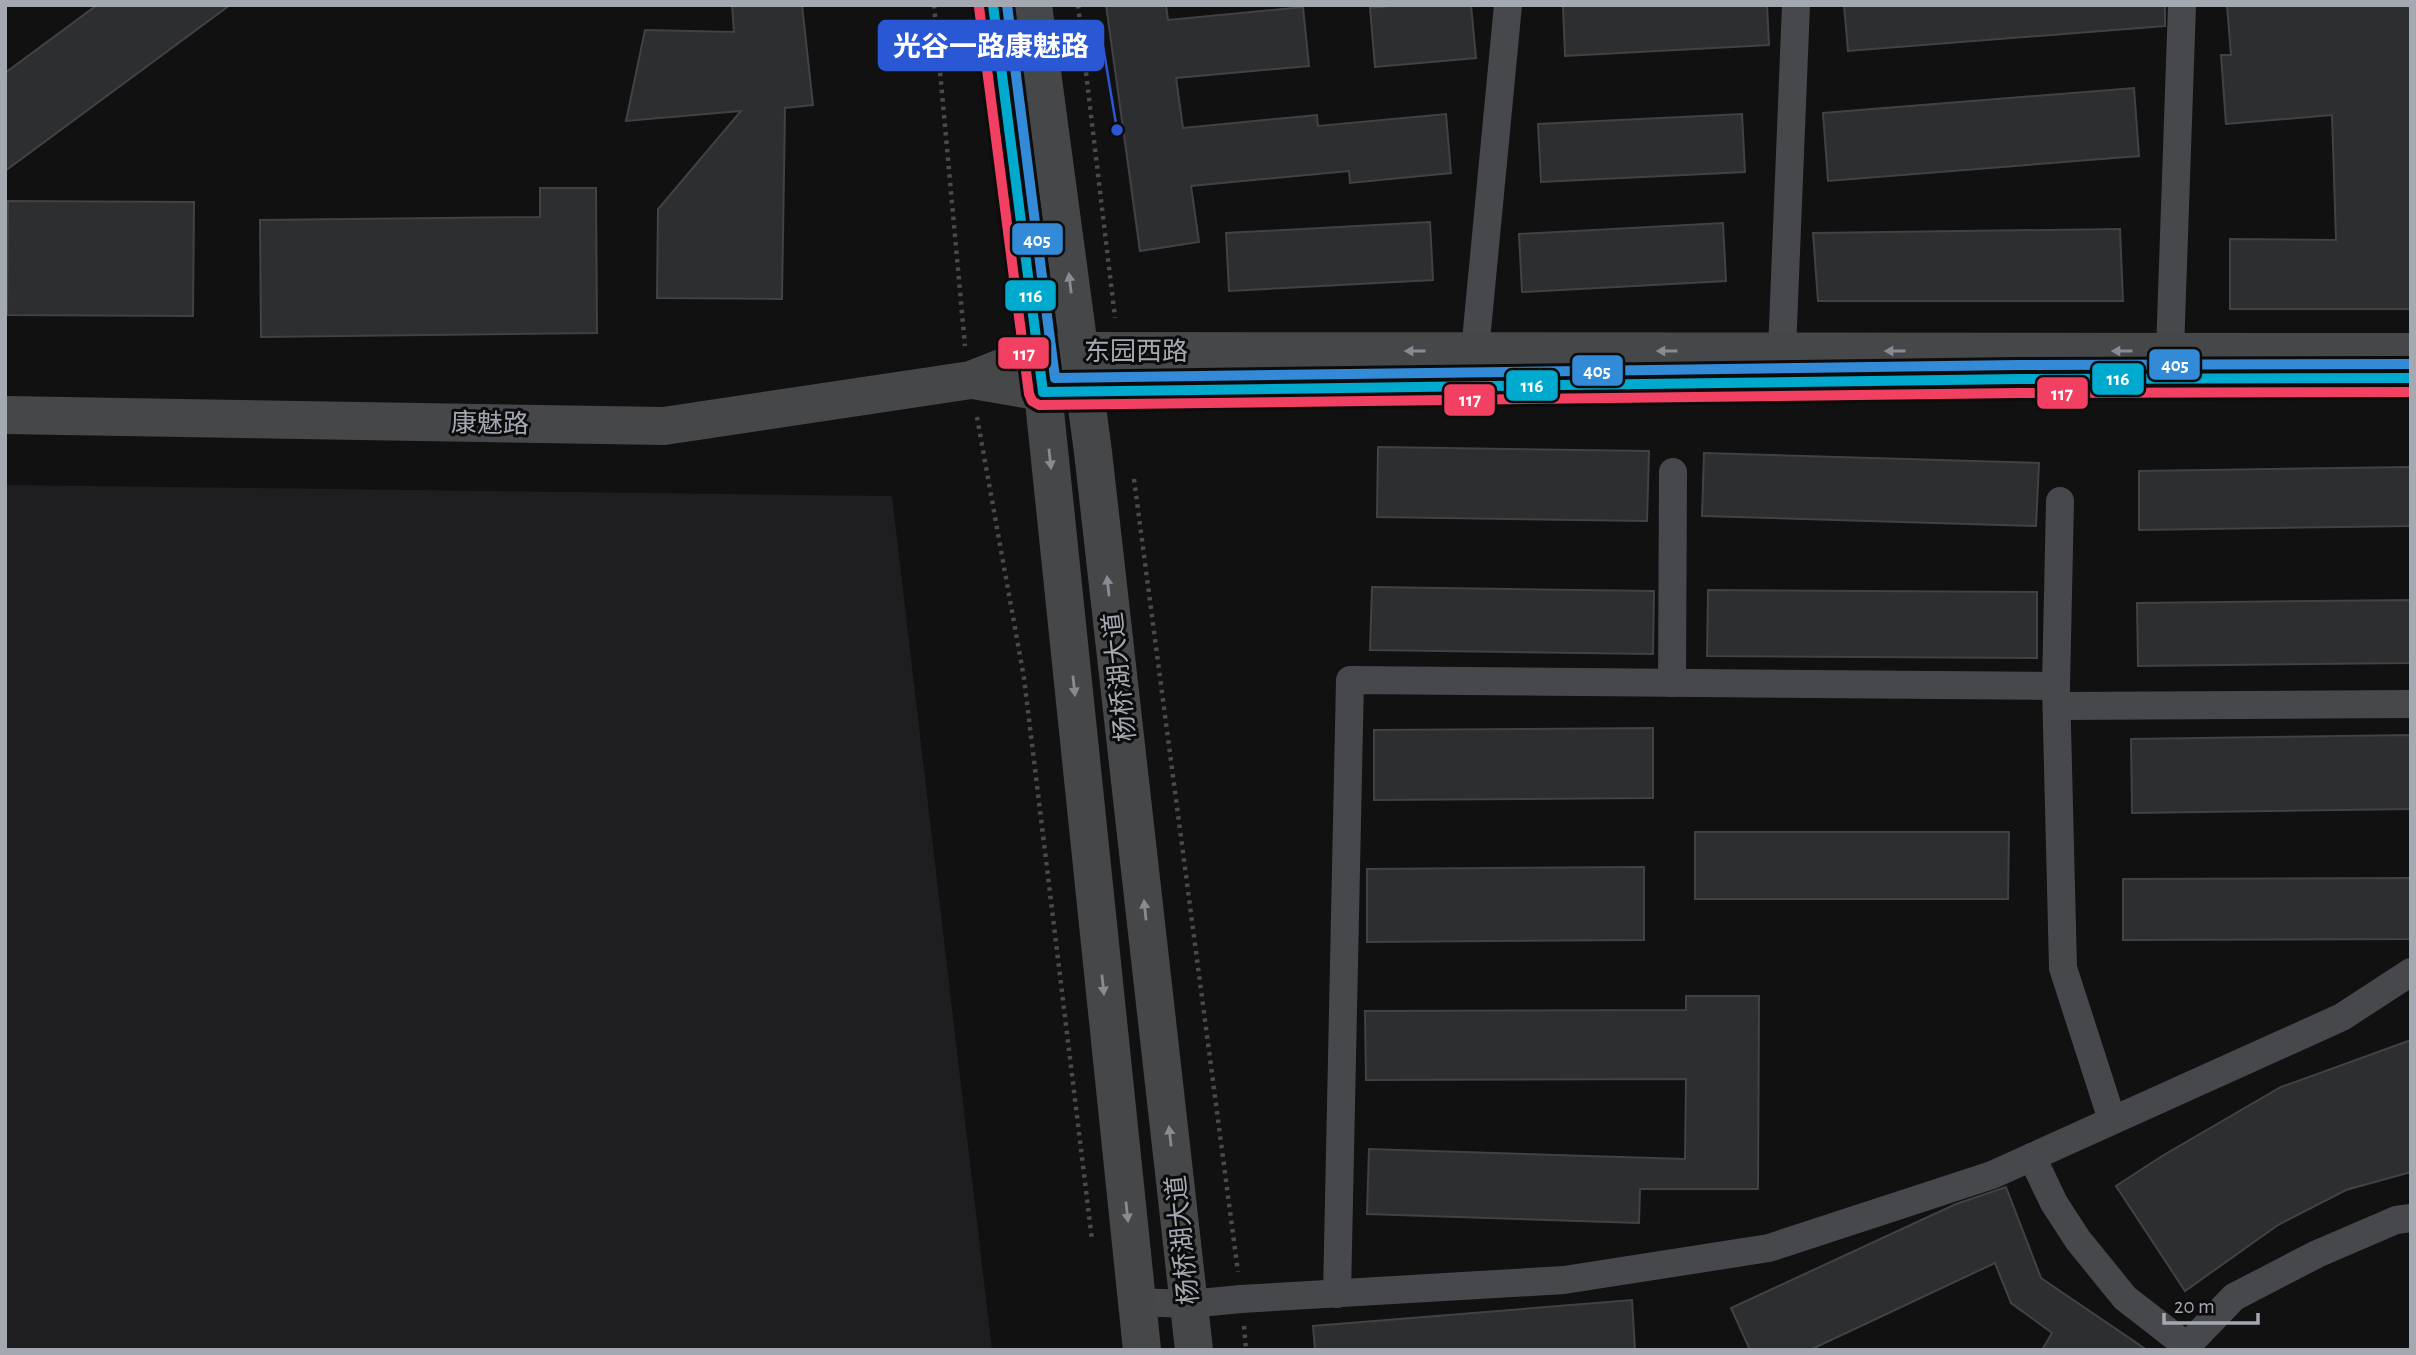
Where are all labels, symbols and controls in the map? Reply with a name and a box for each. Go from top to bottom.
callout: 光谷一路康魅路 [879,21,1103,70]
text: 光谷一路康魅路 [893,32,1089,62]
line badge: 405 [1011,222,1064,256]
text: 405 [1023,231,1051,250]
one-way arrow [1064,272,1075,294]
line badge: 116 [1004,279,1057,312]
text: 116 [1020,287,1042,306]
line badge: 117 [997,336,1050,370]
street label: 东园西路 [1084,338,1188,365]
text: 117 [1013,345,1035,364]
one-way arrow [1404,345,1426,357]
one-way arrow [1656,345,1678,357]
one-way arrow [1883,345,1905,357]
one-way arrow [2111,345,2133,357]
line badge: 405 [2148,348,2201,381]
line badge: 405 [1571,354,1624,387]
text: 405 [2161,356,2189,375]
text: 405 [1583,362,1611,381]
line badge: 116 [2091,362,2145,396]
line badge: 116 [1505,369,1559,402]
text: 116 [2107,370,2129,389]
line badge: 117 [2036,376,2089,410]
text: 116 [1521,377,1543,396]
line badge: 117 [1443,383,1496,417]
text: 117 [2051,385,2073,404]
text: 117 [1459,391,1481,410]
street label: 康魅路 [451,409,529,438]
one-way arrow [1045,449,1056,471]
one-way arrow [1103,575,1114,597]
street label: 杨桥湖大道 [1098,611,1140,743]
one-way arrow [1068,675,1079,697]
one-way arrow [1139,899,1150,921]
one-way arrow [1098,974,1109,996]
one-way arrow [1164,1125,1175,1147]
street label: 杨桥湖大道 [1161,1174,1203,1306]
one-way arrow [1121,1201,1132,1223]
scale bar [2164,1282,2258,1326]
text: 20 m [2174,1296,2215,1317]

